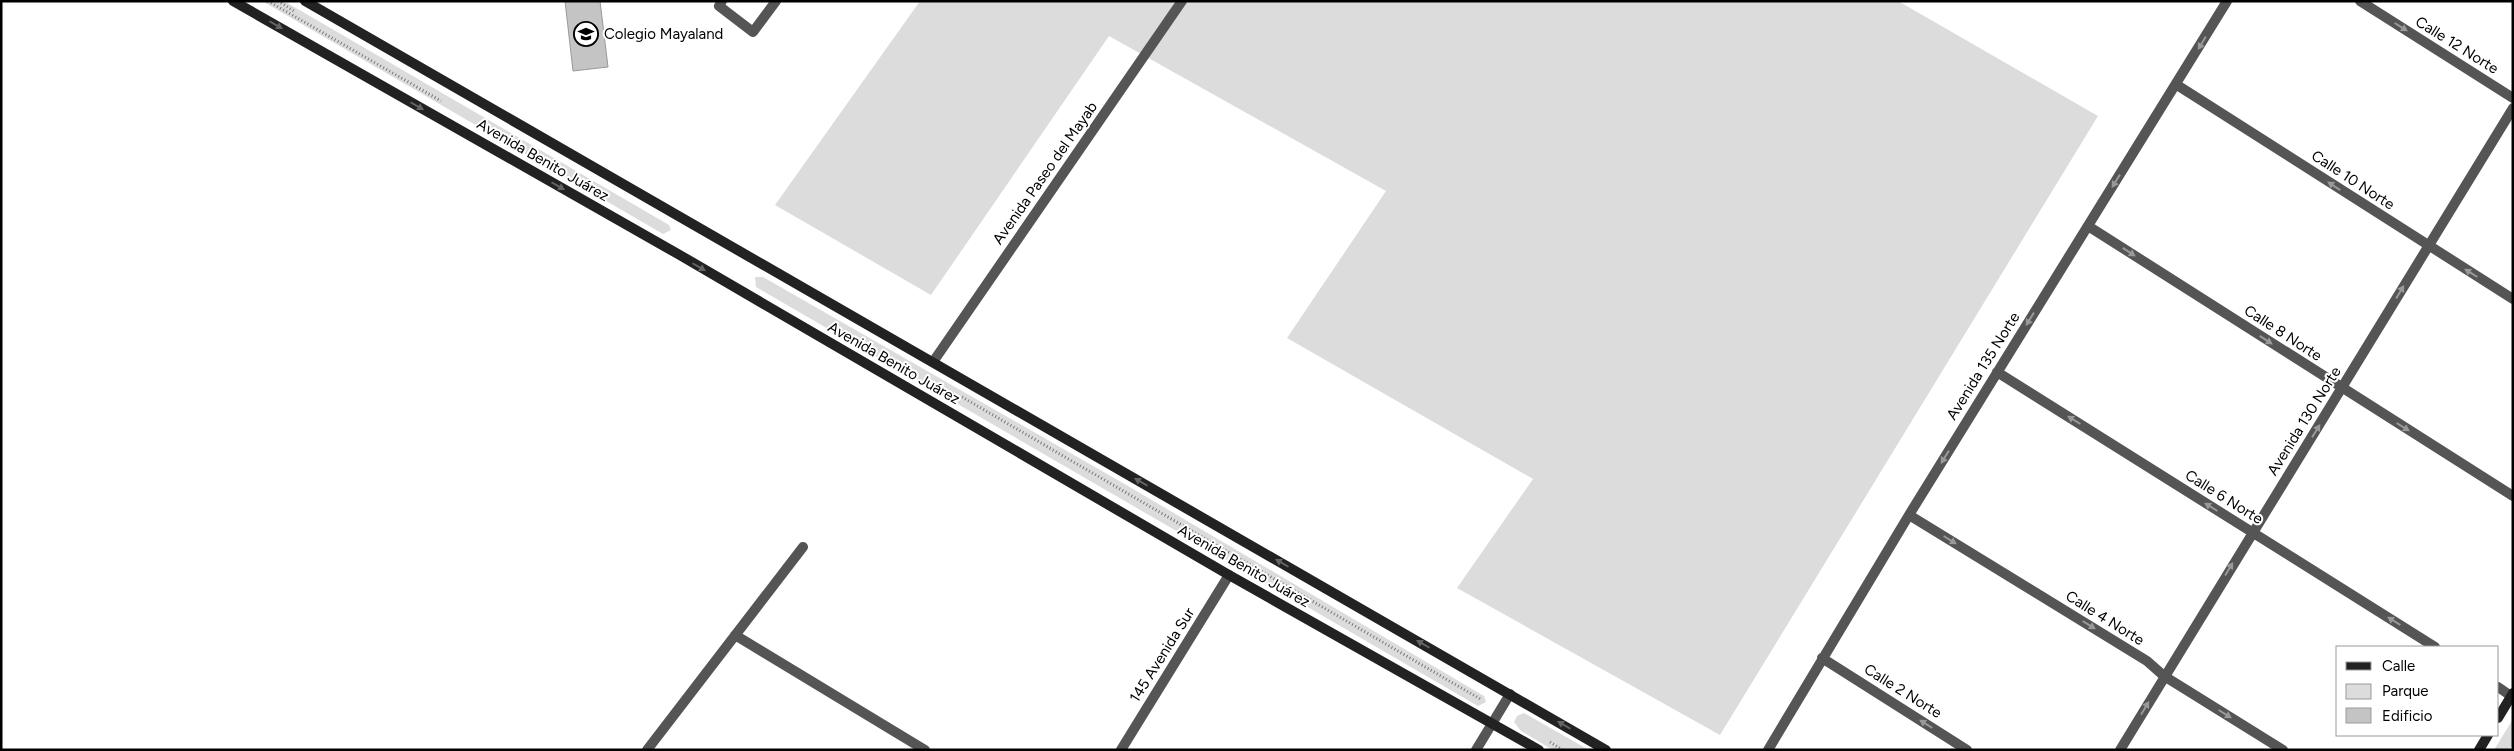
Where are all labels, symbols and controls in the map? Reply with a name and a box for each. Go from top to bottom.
street label: Calle 12 Norte [2412,12,2502,78]
one-way arrow [269,21,282,30]
school or university icon: Colegio Mayaland [573,21,599,47]
one-way arrow [2395,23,2408,32]
place label: Colegio Mayaland [604,25,723,43]
one-way arrow [2198,37,2207,50]
street label: Avenida Paseo del Mayab [989,98,1101,248]
one-way arrow [411,101,424,110]
street label: Avenida Benito Juárez [474,115,612,205]
street label: Calle 10 Norte [2308,146,2398,214]
one-way arrow [2112,174,2121,188]
one-way arrow [2328,181,2341,191]
one-way arrow [551,182,566,190]
one-way arrow [2122,247,2136,257]
one-way arrow [693,262,706,271]
one-way arrow [2465,269,2478,278]
one-way arrow [2395,286,2404,299]
street label: Calle 8 Norte [2241,301,2325,365]
street label: Avenida 135 Norte [1943,309,2023,423]
one-way arrow [2026,312,2035,325]
street label: Avenida Benito Juárez [825,318,963,408]
one-way arrow [2259,335,2272,345]
street label: Avenida 130 Norte [2263,363,2345,479]
one-way arrow [2067,415,2081,425]
one-way arrow [2396,423,2409,432]
one-way arrow [2311,425,2320,438]
one-way arrow [1940,450,1949,463]
street label: Calle 6 Norte [2182,466,2266,528]
one-way arrow [1135,478,1148,487]
one-way arrow [2205,502,2218,512]
street label: Avenida Benito Juárez [1175,521,1313,611]
one-way arrow [1944,536,1957,545]
one-way arrow [1276,559,1289,568]
one-way arrow [2225,563,2234,576]
street label: Calle 4 Norte [2062,587,2148,649]
street label: 145 Avenida Sur [1126,604,1198,706]
one-way arrow [2387,616,2400,626]
one-way arrow [2082,621,2095,630]
one-way arrow [1416,640,1430,649]
legend [2336,646,2499,736]
text: Calle [2382,657,2415,675]
street label: Calle 2 Norte [1861,660,1945,722]
text: Parque [2382,682,2429,700]
one-way arrow [2140,701,2149,714]
text: Edificio [2382,707,2433,725]
one-way arrow [2218,709,2231,718]
one-way arrow [1920,719,1933,728]
one-way arrow [1557,721,1570,730]

